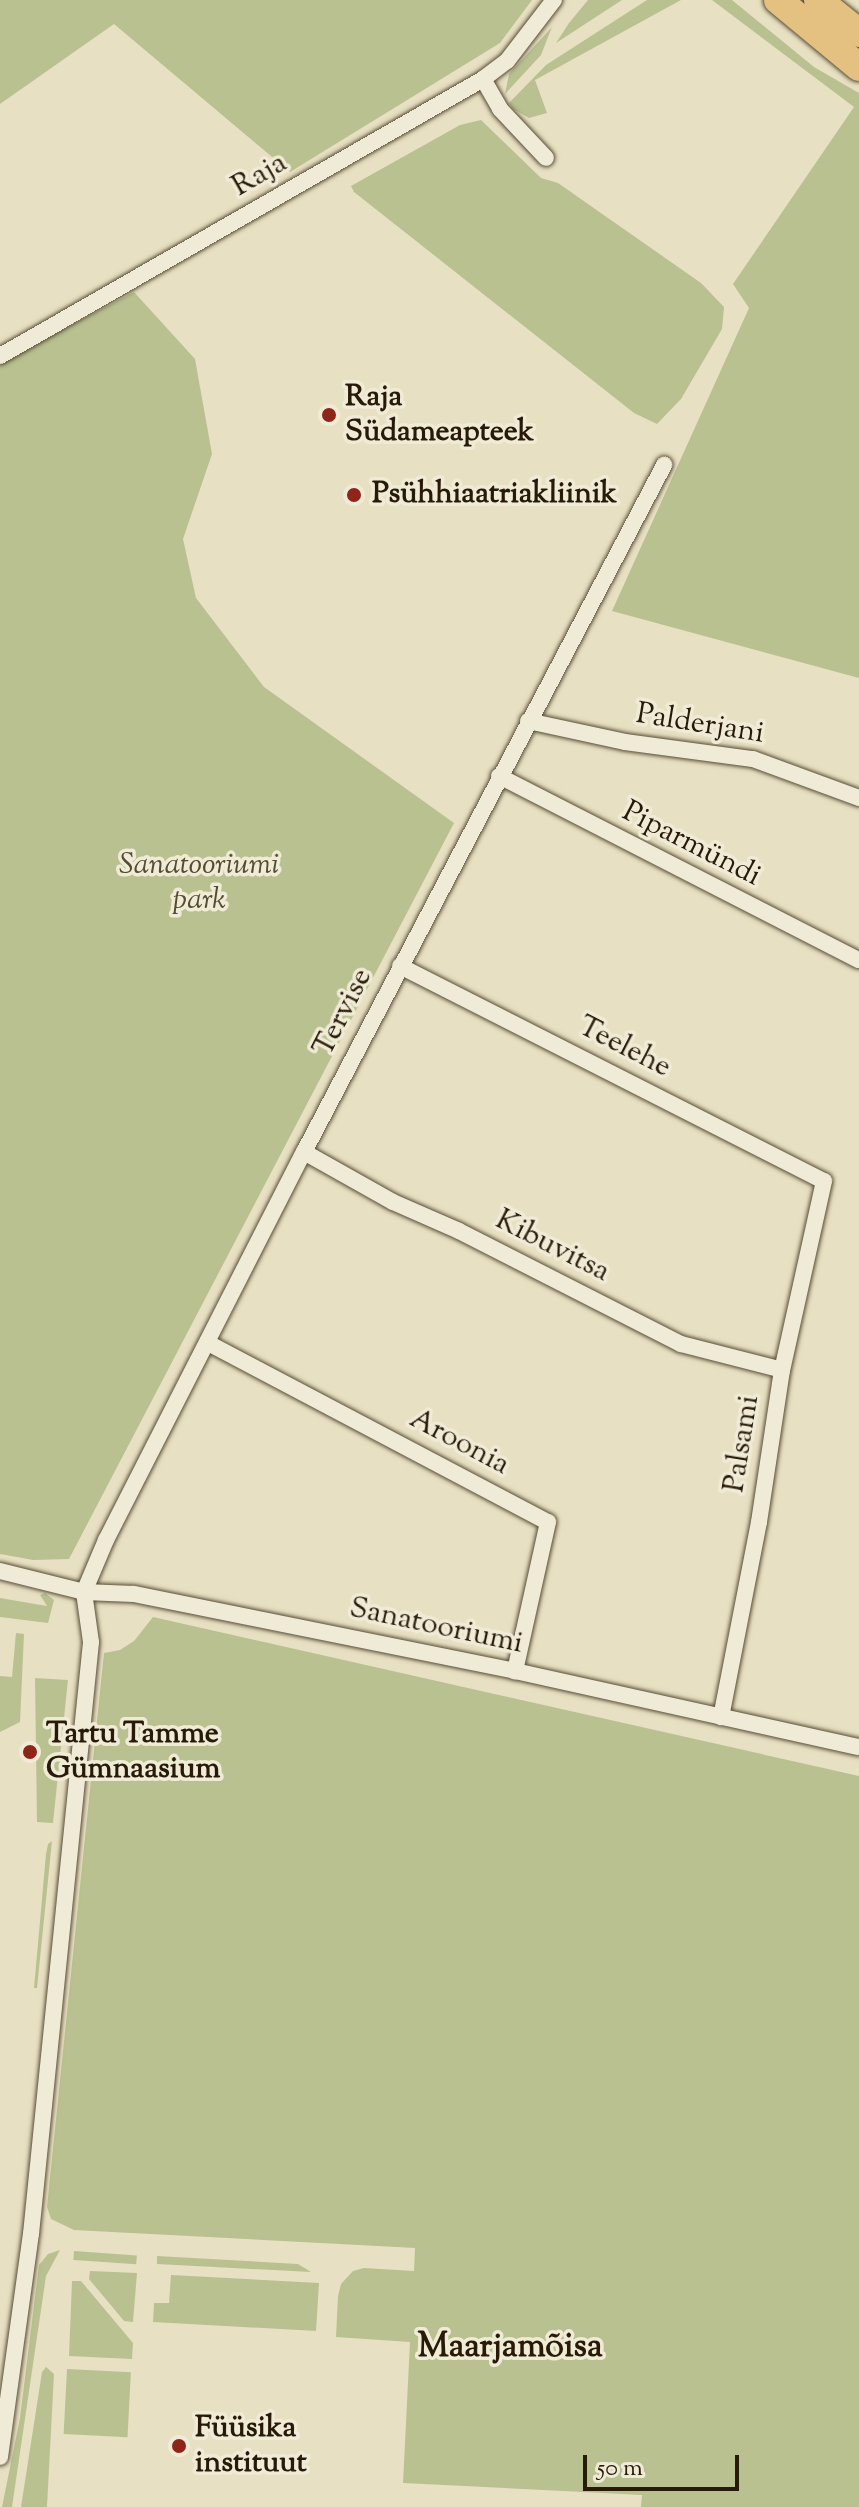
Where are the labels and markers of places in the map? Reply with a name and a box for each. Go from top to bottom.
place label: Raja Südameapteek [345,380,534,450]
marker: Raja Südameapteek [320,406,338,424]
place label: Psühhiaatriakliinik [372,477,617,513]
marker: Psühhiaatriakliinik [343,484,365,506]
place label: Tartu Tamme Gümnaasium [46,1717,220,1788]
marker: Tartu Tamme Gümnaasium [21,1743,39,1761]
place label: Füüsika instituut [195,2411,307,2482]
marker: Füüsika instituut [170,2437,188,2455]

